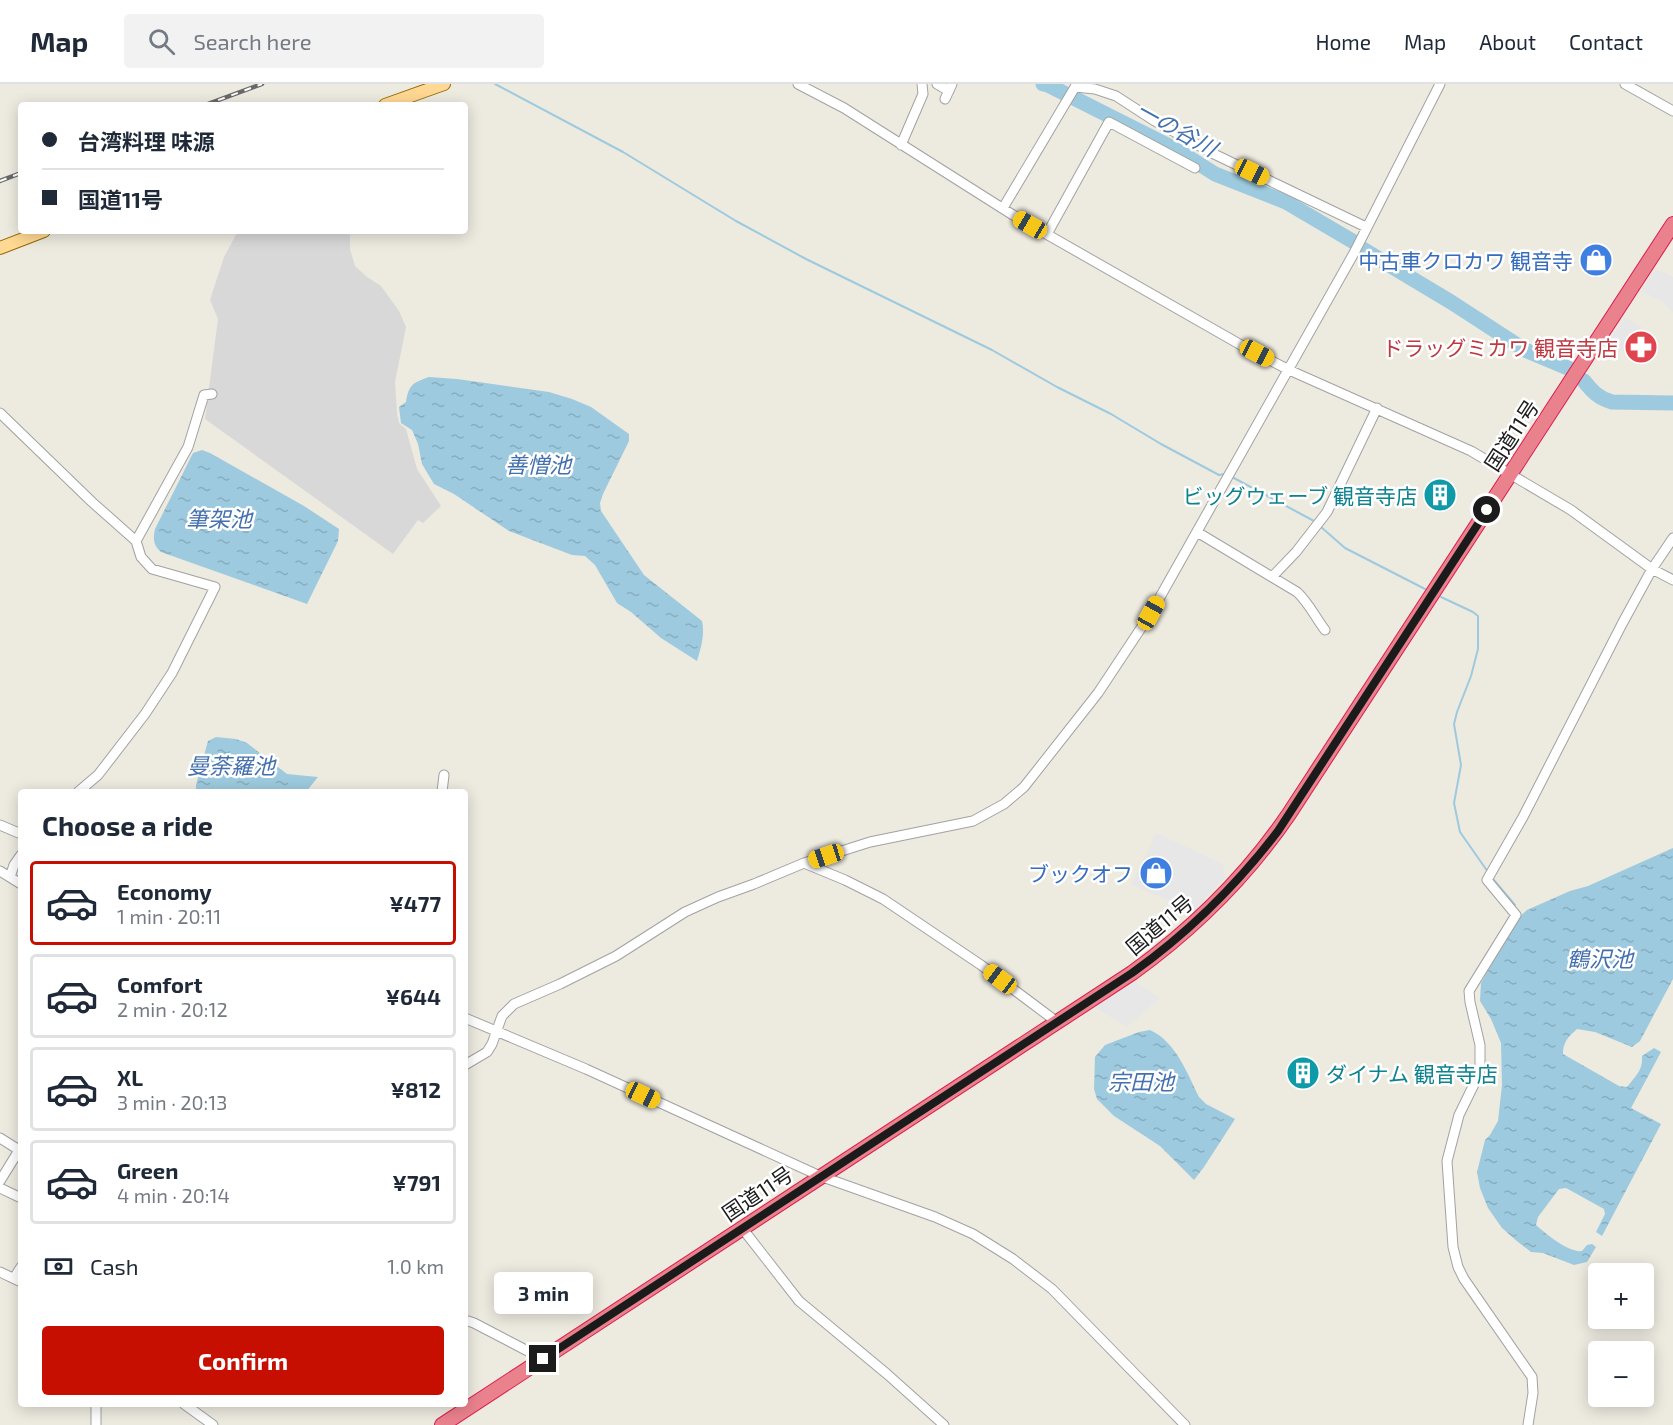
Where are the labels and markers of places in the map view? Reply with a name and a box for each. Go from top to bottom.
shop icon: 中古車クロカワ 観音寺 [1578,242,1614,278]
place label: 中古車クロカワ 観音寺 [1358,248,1573,273]
pharmacy icon: ドラッグミカワ 観音寺店 [1623,329,1659,365]
place label: ドラッグミカワ 観音寺店 [1382,335,1618,360]
building icon: ビッグウェーブ 観音寺店 [1422,477,1458,513]
place label: ビッグウェーブ 観音寺店 [1183,483,1417,508]
shop icon: ブックオフ [1138,855,1174,891]
place label: ブックオフ [1028,861,1133,886]
building icon: ダイナム 観音寺店 [1285,1055,1321,1091]
place label: ダイナム 観音寺店 [1326,1061,1498,1086]

